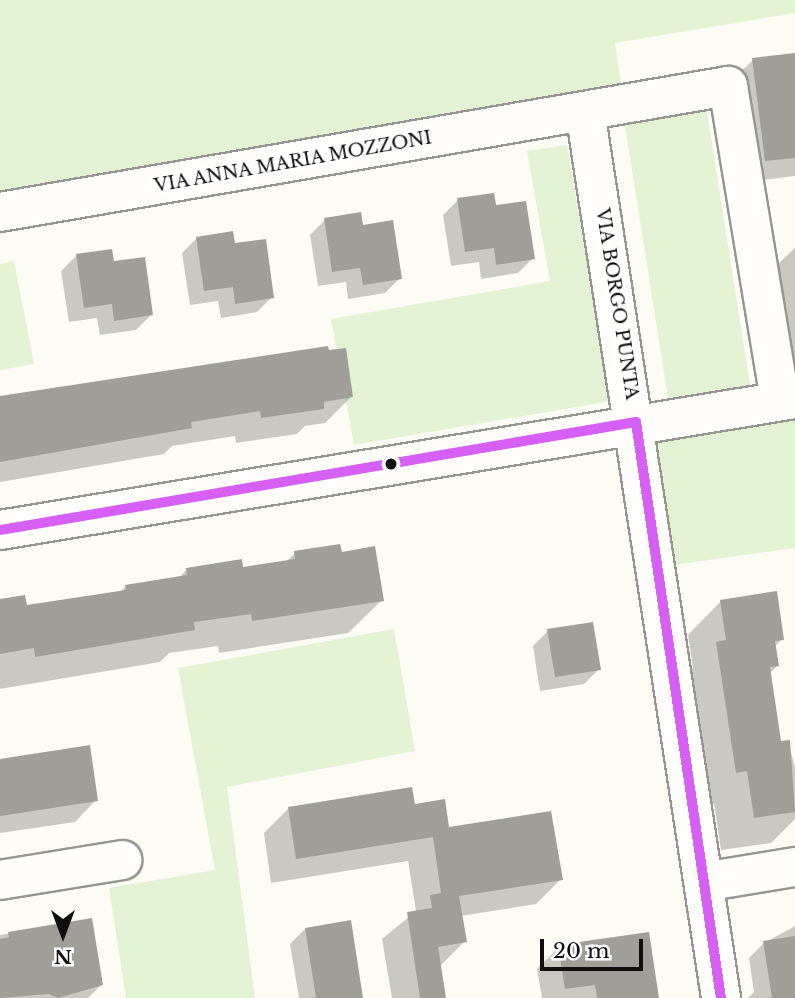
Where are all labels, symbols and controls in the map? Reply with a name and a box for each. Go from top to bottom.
street label: VIA ANNA MARIA MOZZONI [151,127,435,197]
street label: VIA BORGO PUNTA [591,206,643,402]
unlabelled marker [384,457,398,471]
north arrow [28,900,98,970]
scale bar [543,925,646,969]
text: 20 m [553,938,610,964]
text: N [54,945,72,968]

